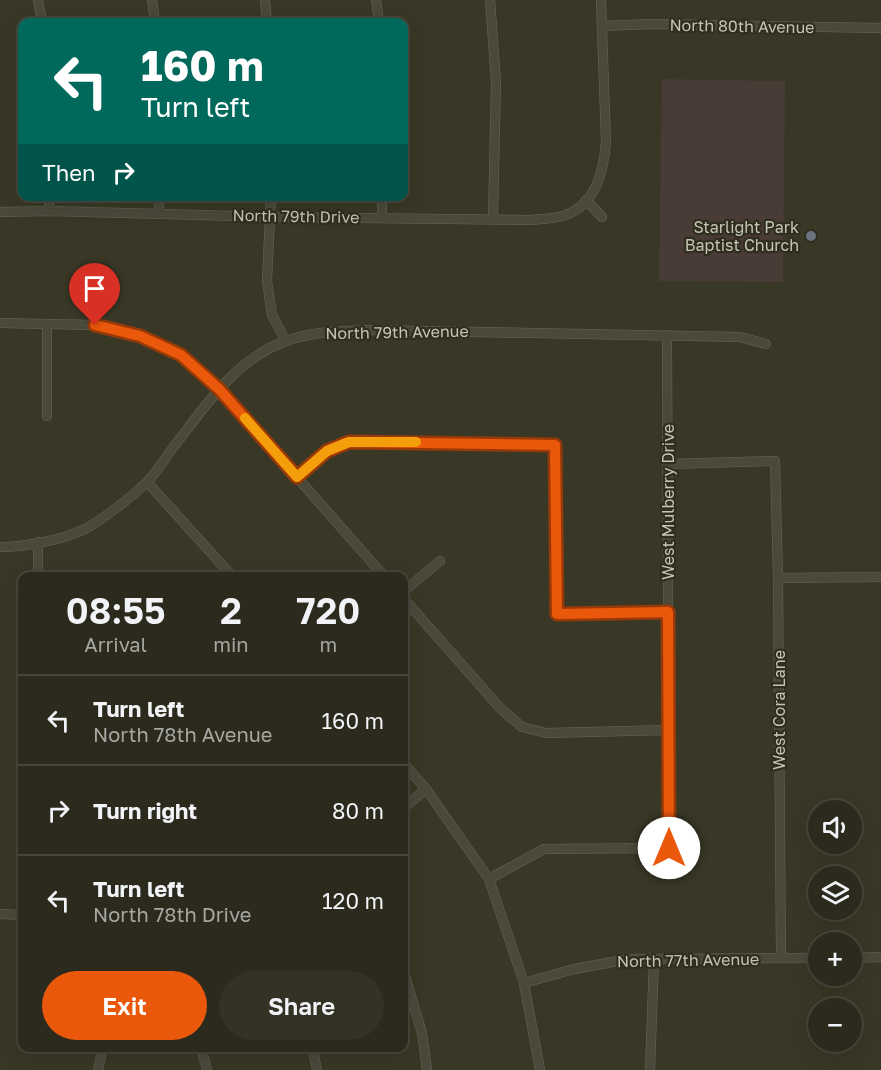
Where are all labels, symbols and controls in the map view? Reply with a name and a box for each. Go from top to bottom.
street label: North 80th Avenue [669,15,815,37]
text: 160 m [141,40,264,90]
icon: left [42,42,120,120]
text: Turn left [141,91,250,123]
icon: right [107,156,140,189]
text: Then [42,159,95,186]
street label: North 79th Drive [233,205,359,227]
place label: Starlight Park Baptist Church [685,217,799,255]
marker: Starlight Park Baptist Church [804,229,818,243]
pin [69,263,120,325]
icon: arrive [78,272,111,305]
street label: North 79th Avenue [325,321,469,343]
street label: West Mulberry Drive [658,424,678,580]
text: 08:55 [66,589,166,632]
text: 2 [220,589,242,632]
text: 720 [296,589,360,632]
text: Arrival [84,632,147,656]
text: min [213,632,249,656]
text: m [319,632,337,656]
street label: West Cora Lane [769,650,789,770]
text: Turn left [93,695,184,722]
icon: left [42,704,75,737]
text: 160 m [321,707,384,734]
text: North 78th Avenue [93,722,272,746]
icon: right [42,794,75,827]
text: Turn right [93,797,197,824]
text: 80 m [332,797,384,824]
map controls [808,800,862,1052]
button: sound [808,800,862,854]
position arrow [637,816,701,880]
button: layers [808,866,862,920]
text: Turn left [93,875,184,902]
icon: left [42,884,75,917]
text: 120 m [322,887,384,914]
text: North 78th Drive [93,902,251,926]
button: + [808,932,862,986]
street label: North 77th Avenue [617,949,759,971]
button: Exit [42,971,207,1040]
button: Share [219,971,384,1040]
button: − [808,998,862,1052]

